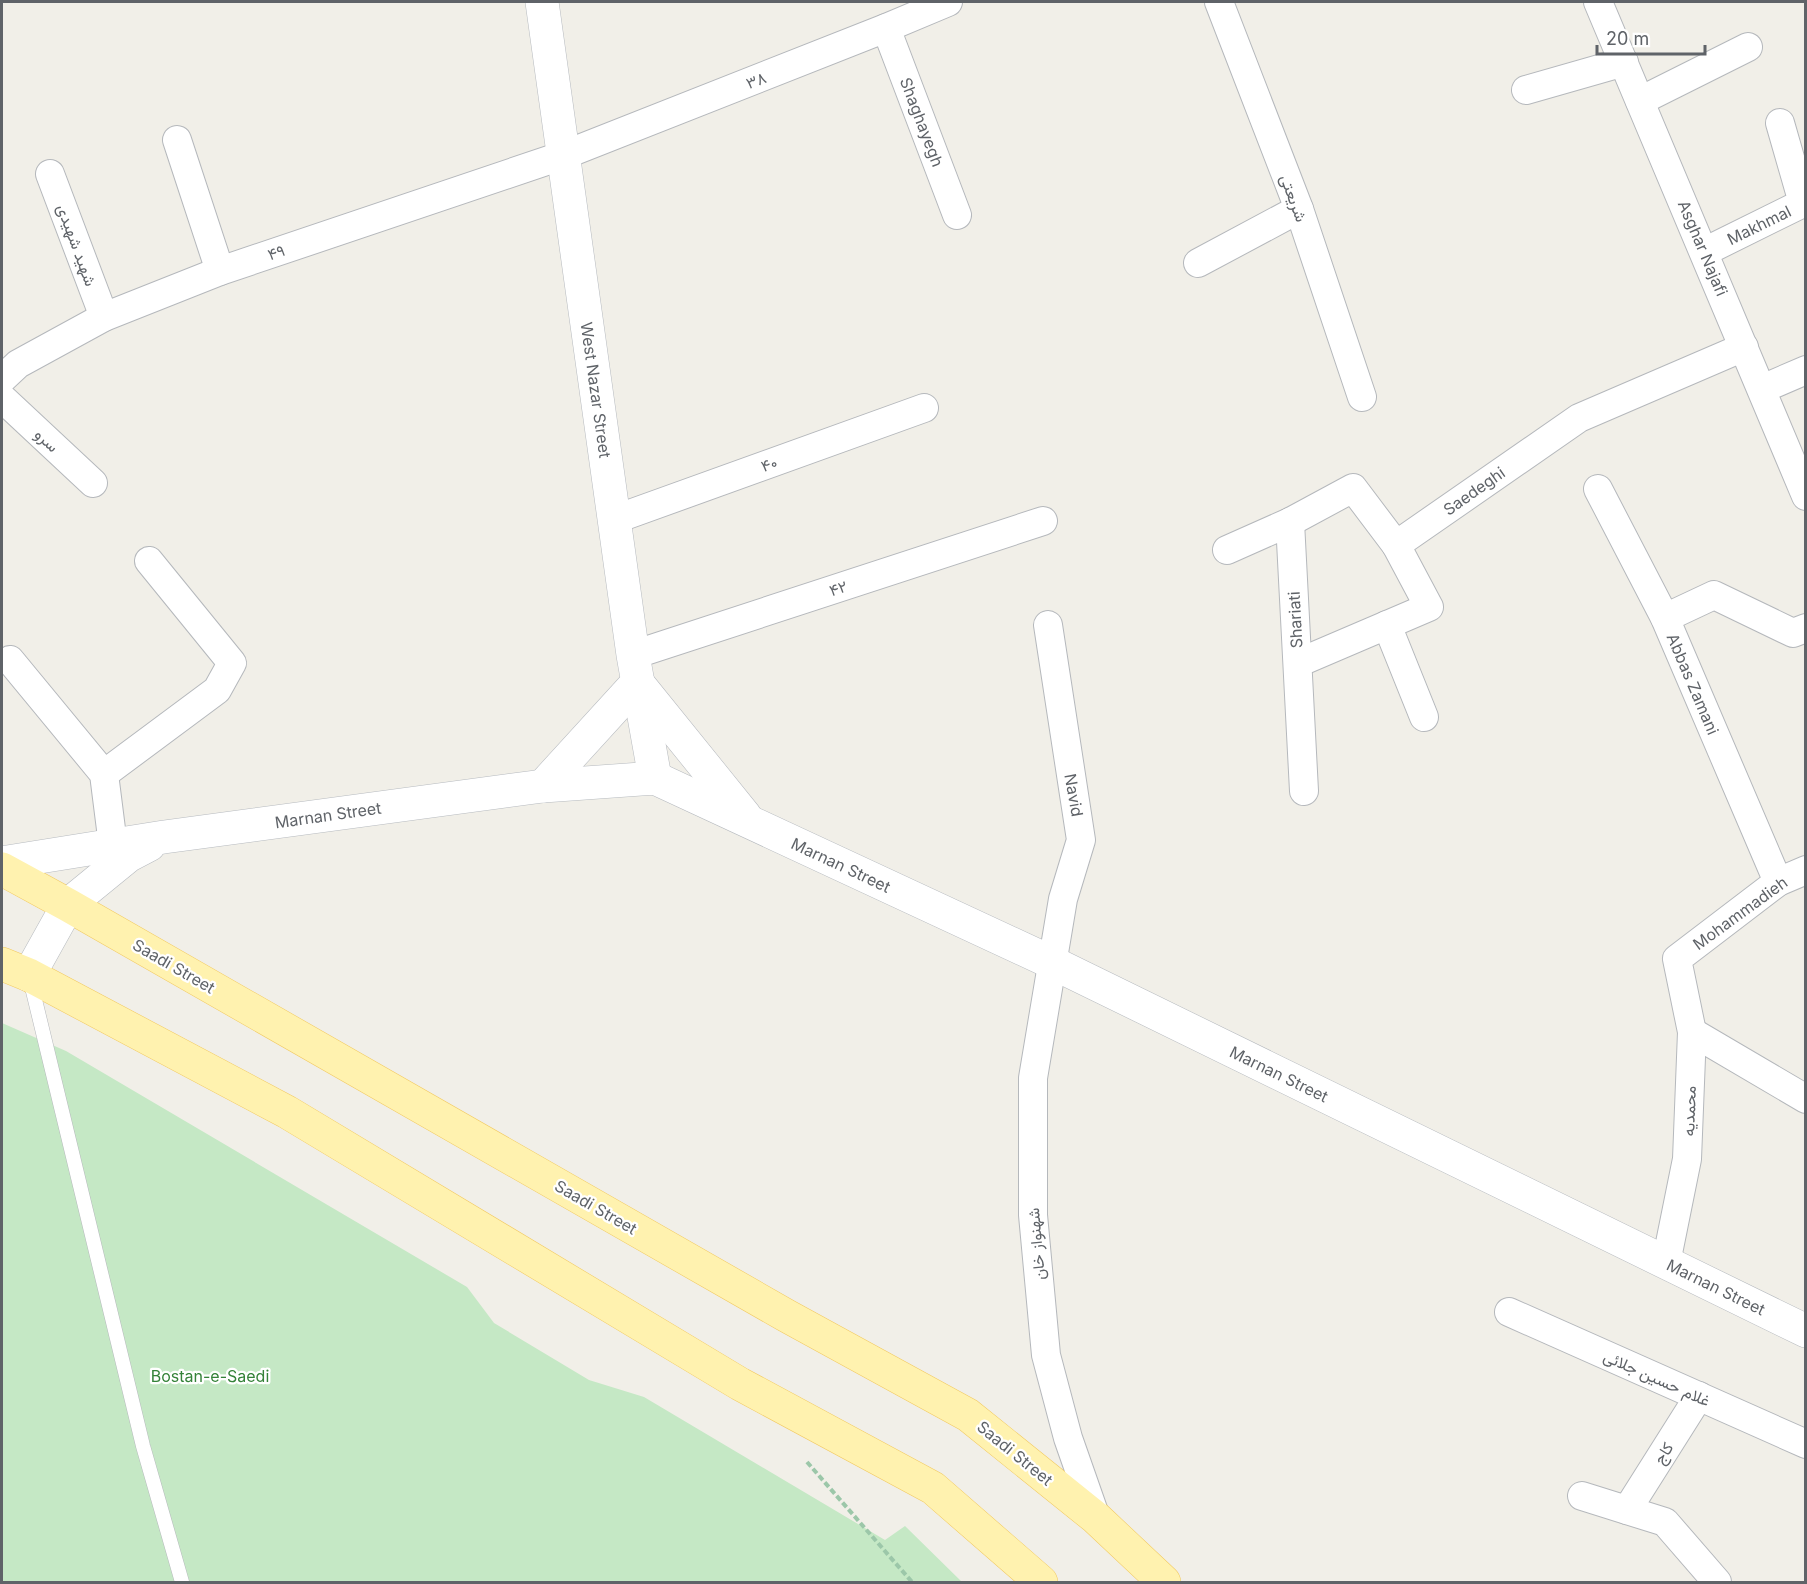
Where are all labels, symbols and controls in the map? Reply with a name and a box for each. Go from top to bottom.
scale bar [1597,18,1705,56]
text: 20 m [1606,28,1649,49]
street label: ۳۸ [743,67,769,93]
street label: Shaghayegh [896,75,948,169]
street label: شریعتی [1275,172,1312,225]
street label: Asghar Najafi [1674,197,1732,299]
street label: شهید شهیدی [52,201,101,289]
street label: Makhmal [1724,201,1794,249]
street label: ۴۹ [265,240,287,264]
street label: West Nazar Street [577,321,615,459]
street label: سرو [30,424,63,457]
street label: ۴۰ [758,452,780,476]
street label: Saedeghi [1439,462,1509,520]
street label: ۴۲ [827,576,849,600]
street label: Shariati [1284,591,1306,649]
street label: Abbas Zamani [1663,630,1723,738]
street label: Navid [1060,772,1088,818]
street label: Marnan Street [274,798,382,832]
street label: Marnan Street [788,833,894,897]
street label: Mohammadieh [1689,872,1791,954]
street label: Saadi Street [129,934,219,998]
street label: Marnan Street [1226,1042,1332,1106]
street label: محمدیه [1678,1085,1700,1137]
street label: Saadi Street [551,1175,641,1239]
street label: شهنواز خان [1023,1207,1050,1281]
street label: Marnan Street [1663,1255,1769,1319]
street label: غلام حسین جلائی [1600,1346,1713,1411]
park label: Bostan-e-Saedi [151,1366,269,1386]
street label: Saadi Street [973,1416,1057,1490]
street label: کاج [1649,1438,1679,1469]

